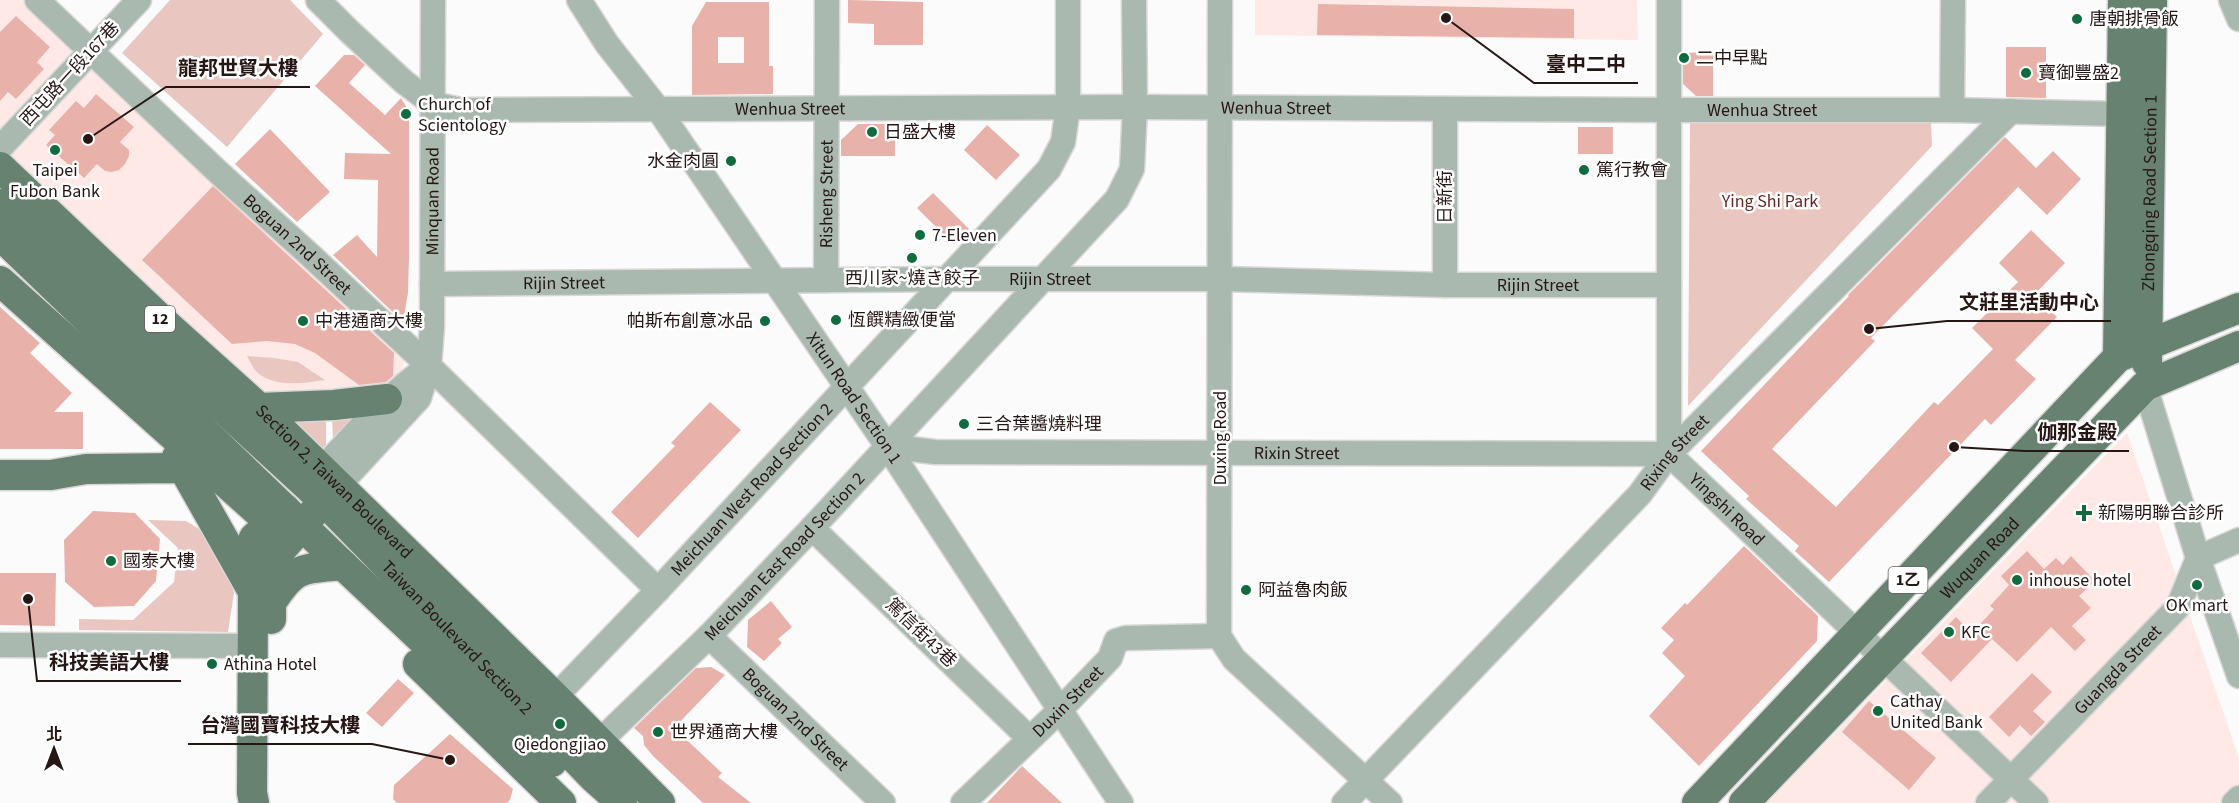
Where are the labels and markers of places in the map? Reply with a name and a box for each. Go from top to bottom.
place label: 唐朝排骨飯 [2089,7,2179,32]
marker: 唐朝排骨飯 [2070,12,2084,26]
callout: 臺中二中 [1534,45,1638,83]
place label: 二中早點 [1696,46,1768,71]
callout: 龍邦世貿大樓 [166,49,310,87]
marker: 二中早點 [1677,51,1691,65]
place label: 寶御豐盛2 [2038,61,2119,86]
marker: 寶御豐盛2 [2019,66,2033,80]
place label: Church of Scientology [418,92,507,138]
marker: Church of Scientology [399,107,413,121]
place label: 日盛大樓 [884,120,956,145]
marker: 日盛大樓 [865,125,879,139]
marker: Taipei Fubon Bank [48,143,62,157]
place label: 水金肉圓 [647,149,719,174]
marker: 水金肉圓 [724,154,738,168]
place label: Taipei Fubon Bank [10,158,100,204]
place label: 篤行教會 [1596,158,1668,183]
marker: 篤行教會 [1577,163,1591,177]
place label: 7-Eleven [932,223,997,248]
marker: 7-Eleven [913,228,927,242]
marker: 西川家~燒き餃子 [905,251,919,265]
place label: 西川家~燒き餃子 [845,266,979,291]
callout: 文莊里活動中心 [1947,283,2111,321]
place label: 恆饌精緻便當 [848,308,956,333]
place label: 中港通商大樓 [315,309,423,334]
place label: 帕斯布創意冰品 [627,309,753,334]
marker: 恆饌精緻便當 [829,313,843,327]
marker: 中港通商大樓 [296,314,310,328]
marker: 帕斯布創意冰品 [758,314,772,328]
place label: 三合葉醬燒料理 [976,412,1102,437]
callout: 伽那金殿 [2025,413,2129,451]
marker: 三合葉醬燒料理 [957,417,971,431]
place label: 新陽明聯合診所 [2098,501,2224,526]
marker: 新陽明聯合診所 [2075,504,2093,522]
place label: 國泰大樓 [123,549,195,574]
marker: 國泰大樓 [104,554,118,568]
place label: inhouse hotel [2029,568,2131,593]
marker: inhouse hotel [2010,573,2024,587]
place label: 阿益魯肉飯 [1258,578,1348,603]
marker: OK mart [2190,578,2204,592]
marker: 阿益魯肉飯 [1239,583,1253,597]
place label: OK mart [2166,593,2228,618]
place label: KFC [1961,620,1990,645]
marker: KFC [1942,625,1956,639]
callout: 科技美語大樓 [37,643,181,681]
place label: Athina Hotel [224,652,317,677]
marker: Athina Hotel [205,657,219,671]
place label: Cathay United Bank [1890,689,1983,735]
marker: Cathay United Bank [1871,704,1885,718]
callout: 台灣國寶科技大樓 [188,706,372,744]
marker: Qiedongjiao [553,717,567,731]
place label: 世界通商大樓 [670,720,778,745]
marker: 世界通商大樓 [651,725,665,739]
place label: Qiedongjiao [514,732,606,757]

